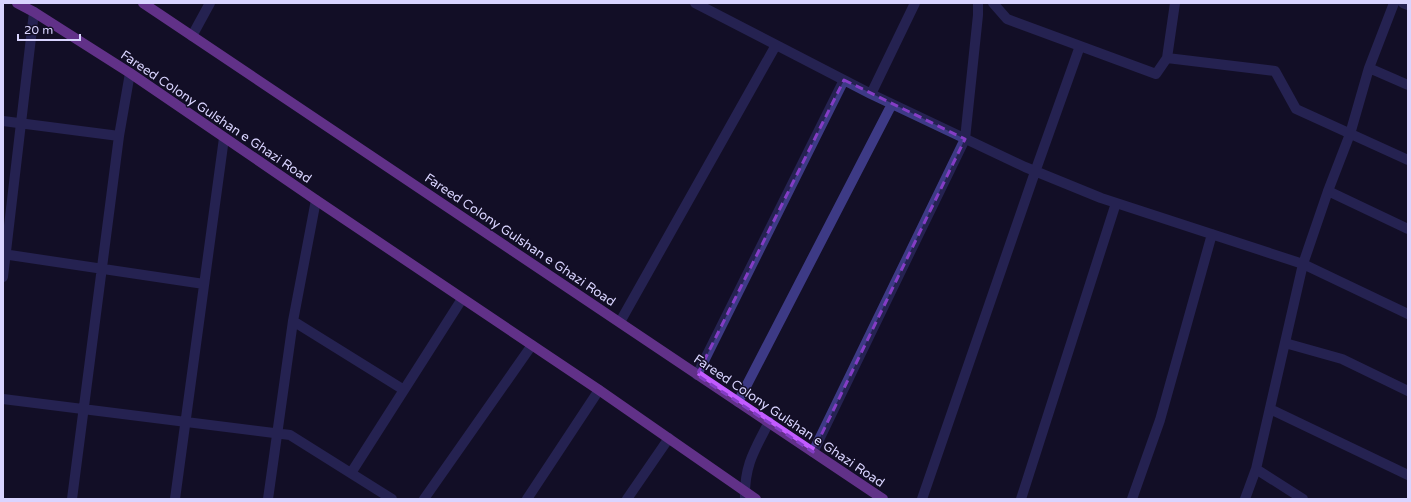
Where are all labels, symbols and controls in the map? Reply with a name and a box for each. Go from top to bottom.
scale bar [18,16,80,42]
text: 20 m [24,23,53,37]
street label: Fareed Colony Gulshan e Ghazi Road [118,47,314,187]
street label: Fareed Colony Gulshan e Ghazi Road [422,170,618,310]
street label: Fareed Colony Gulshan e Ghazi Road [691,351,887,491]

